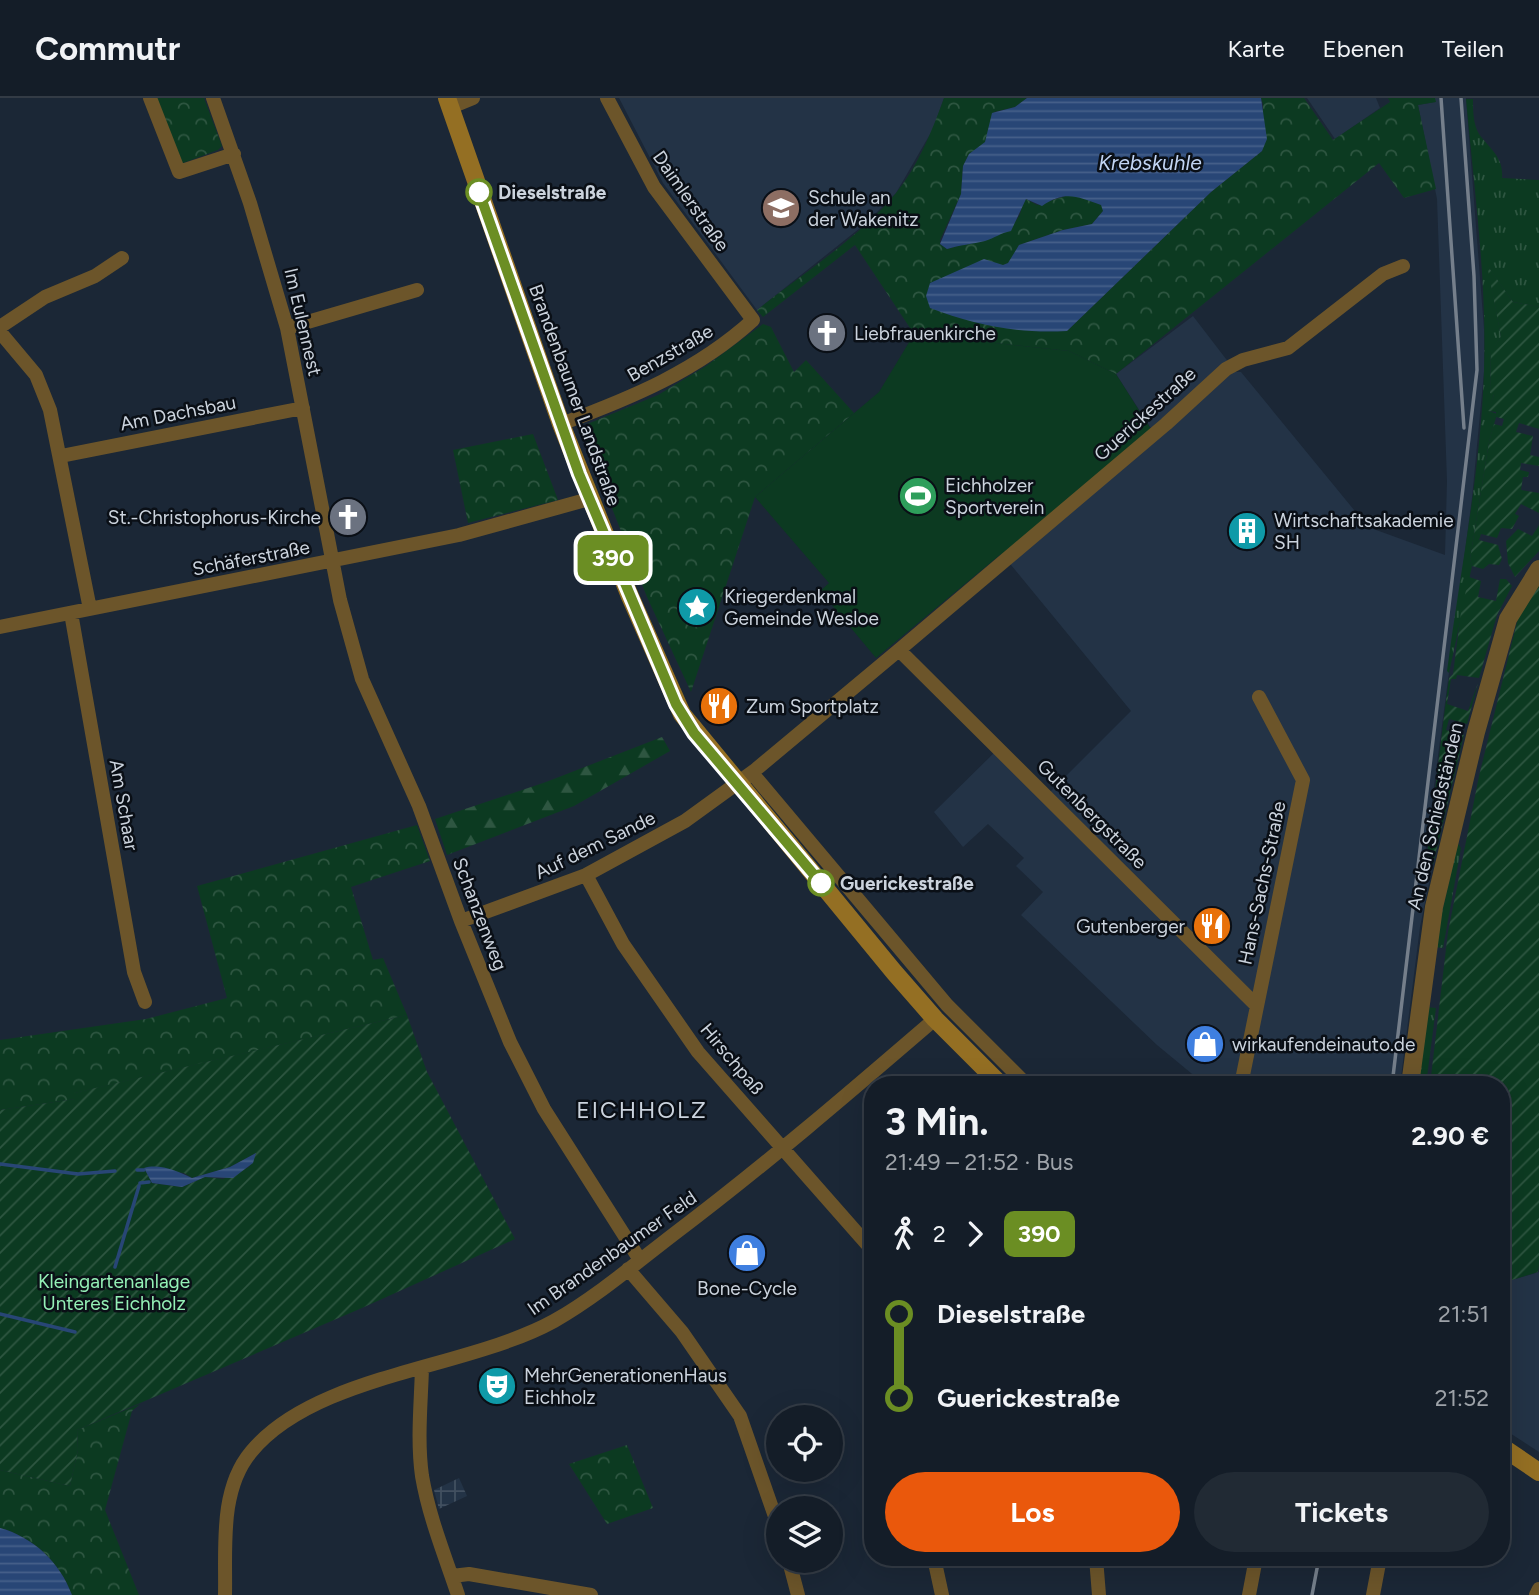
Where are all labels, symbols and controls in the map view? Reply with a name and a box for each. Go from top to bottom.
text: Commutr [35,29,180,68]
text: Karte [1228,34,1285,63]
text: Ebenen [1323,34,1404,63]
text: Teilen [1442,34,1504,63]
street label: Daimlerstraße [648,146,734,256]
water label: Krebskuhle [1098,150,1202,175]
marker: Dieselstraße [466,179,492,205]
place label: Dieselstraße [498,181,607,204]
place label: Schule an der Wakenitz [808,186,919,231]
school or university icon: Schule an der Wakenitz [760,187,802,229]
street label: Im Eulennest [279,266,327,378]
street label: Brandenbaumer Landstraße [524,281,626,509]
church icon: Liebfrauenkirche [806,312,848,354]
street label: Benzstraße [623,319,717,387]
place label: Liebfrauenkirche [854,322,996,345]
street label: Guerickestraße [1089,362,1201,466]
street label: Am Dachsbau [118,390,238,436]
place label: Eichholzer Sportverein [945,474,1044,519]
sports icon: Eichholzer Sportverein [897,475,939,517]
church icon: St.-Christophorus-Kirche [327,496,369,538]
place label: St.-Christophorus-Kirche [108,506,321,529]
place label: Wirtschaftsakademie SH [1274,509,1454,554]
building icon: Wirtschaftsakademie SH [1226,510,1268,552]
street label: Schäferstraße [190,535,312,581]
line badge: 390 [573,535,653,581]
text: 390 [592,543,634,572]
place label: Kriegerdenkmal Gemeinde Wesloe [724,585,879,630]
place icon: Kriegerdenkmal Gemeinde Wesloe [676,586,718,628]
restaurant icon: Zum Sportplatz [698,685,740,727]
place label: Zum Sportplatz [746,695,879,718]
street label: An den Schießständen [1402,720,1468,912]
street label: Gutenbergstraße [1032,754,1152,874]
street label: Am Schaar [105,758,143,853]
street label: Hans-Sachs-Straße [1233,799,1291,967]
street label: Auf dem Sande [531,806,659,884]
street label: Schanzenweg [448,854,512,974]
marker: Guerickestraße [808,870,834,896]
place label: Guerickestraße [840,872,974,895]
restaurant icon: Gutenberger [1191,905,1233,947]
place label: Gutenberger [1076,915,1186,938]
street label: Hirschpaß [695,1018,769,1100]
shop icon: wirkaufendeinauto.de [1184,1023,1226,1065]
place label: wirkaufendeinauto.de [1232,1033,1415,1056]
district label: EICHHOLZ [576,1096,708,1124]
text: 3 Min. [885,1099,989,1145]
text: 2.90 € [1411,1120,1489,1152]
text: 21:49 – 21:52 · Bus [885,1148,1074,1176]
street label: Im Brandenbaumer Feld [523,1186,701,1320]
icon: walk [885,1215,923,1253]
icon: forward [956,1215,994,1253]
text: 390 [1018,1219,1061,1248]
text: 2 [933,1220,946,1248]
shop icon: Bone-Cycle [726,1232,768,1274]
park label: Kleingartenanlage Unteres Eichholz [38,1270,190,1315]
place label: Bone-Cycle [697,1277,797,1300]
text: Dieselstraße [937,1298,1085,1330]
text: 21:51 [1438,1300,1489,1328]
place label: MehrGenerationenHaus Eichholz [524,1364,727,1409]
theatre icon: MehrGenerationenHaus Eichholz [476,1365,518,1407]
text: Guerickestraße [937,1382,1120,1414]
text: 21:52 [1435,1384,1489,1412]
map controls [766,1405,843,1573]
button: locate [766,1405,843,1482]
button: Los [885,1472,1180,1552]
button: Tickets [1194,1472,1489,1552]
button: layers [766,1496,843,1573]

